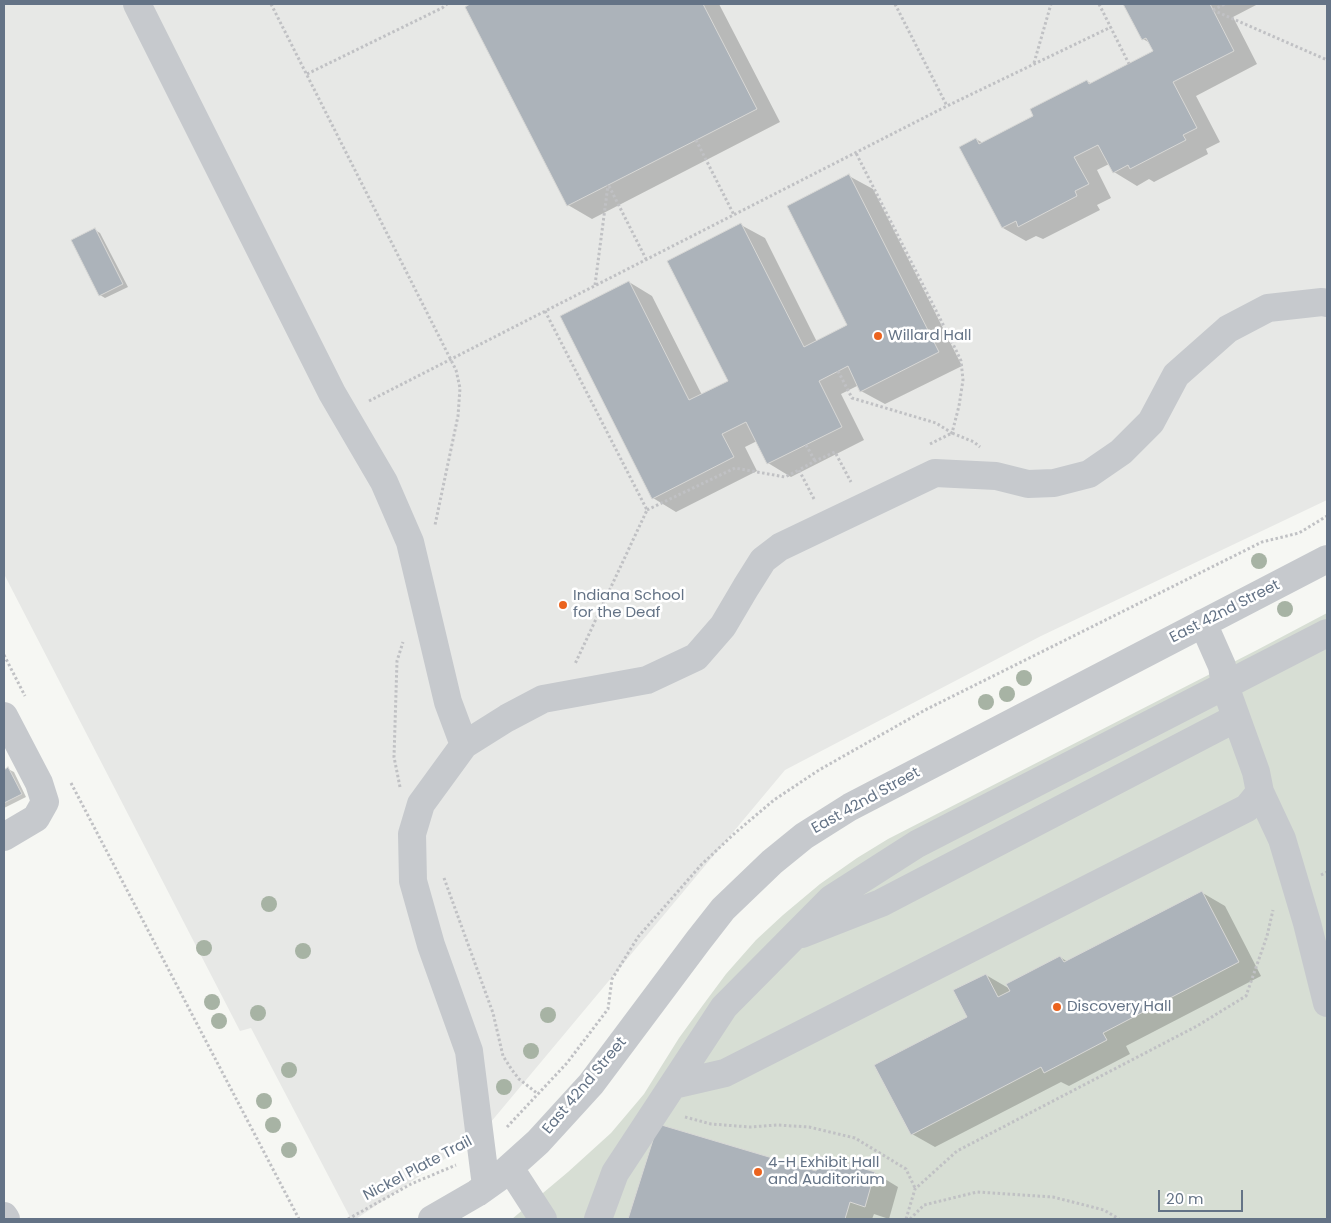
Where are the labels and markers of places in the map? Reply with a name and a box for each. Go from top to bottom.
place label: Willard Hall [888,327,971,345]
marker: Willard Hall [872,330,884,342]
place label: Indiana School for the Deaf [573,587,684,622]
marker: Indiana School for the Deaf [557,599,569,611]
place label: Discovery Hall [1067,998,1171,1016]
marker: Discovery Hall [1051,1001,1063,1013]
place label: 4-H Exhibit Hall and Auditorium [768,1154,885,1189]
marker: 4-H Exhibit Hall and Auditorium [752,1166,764,1178]

